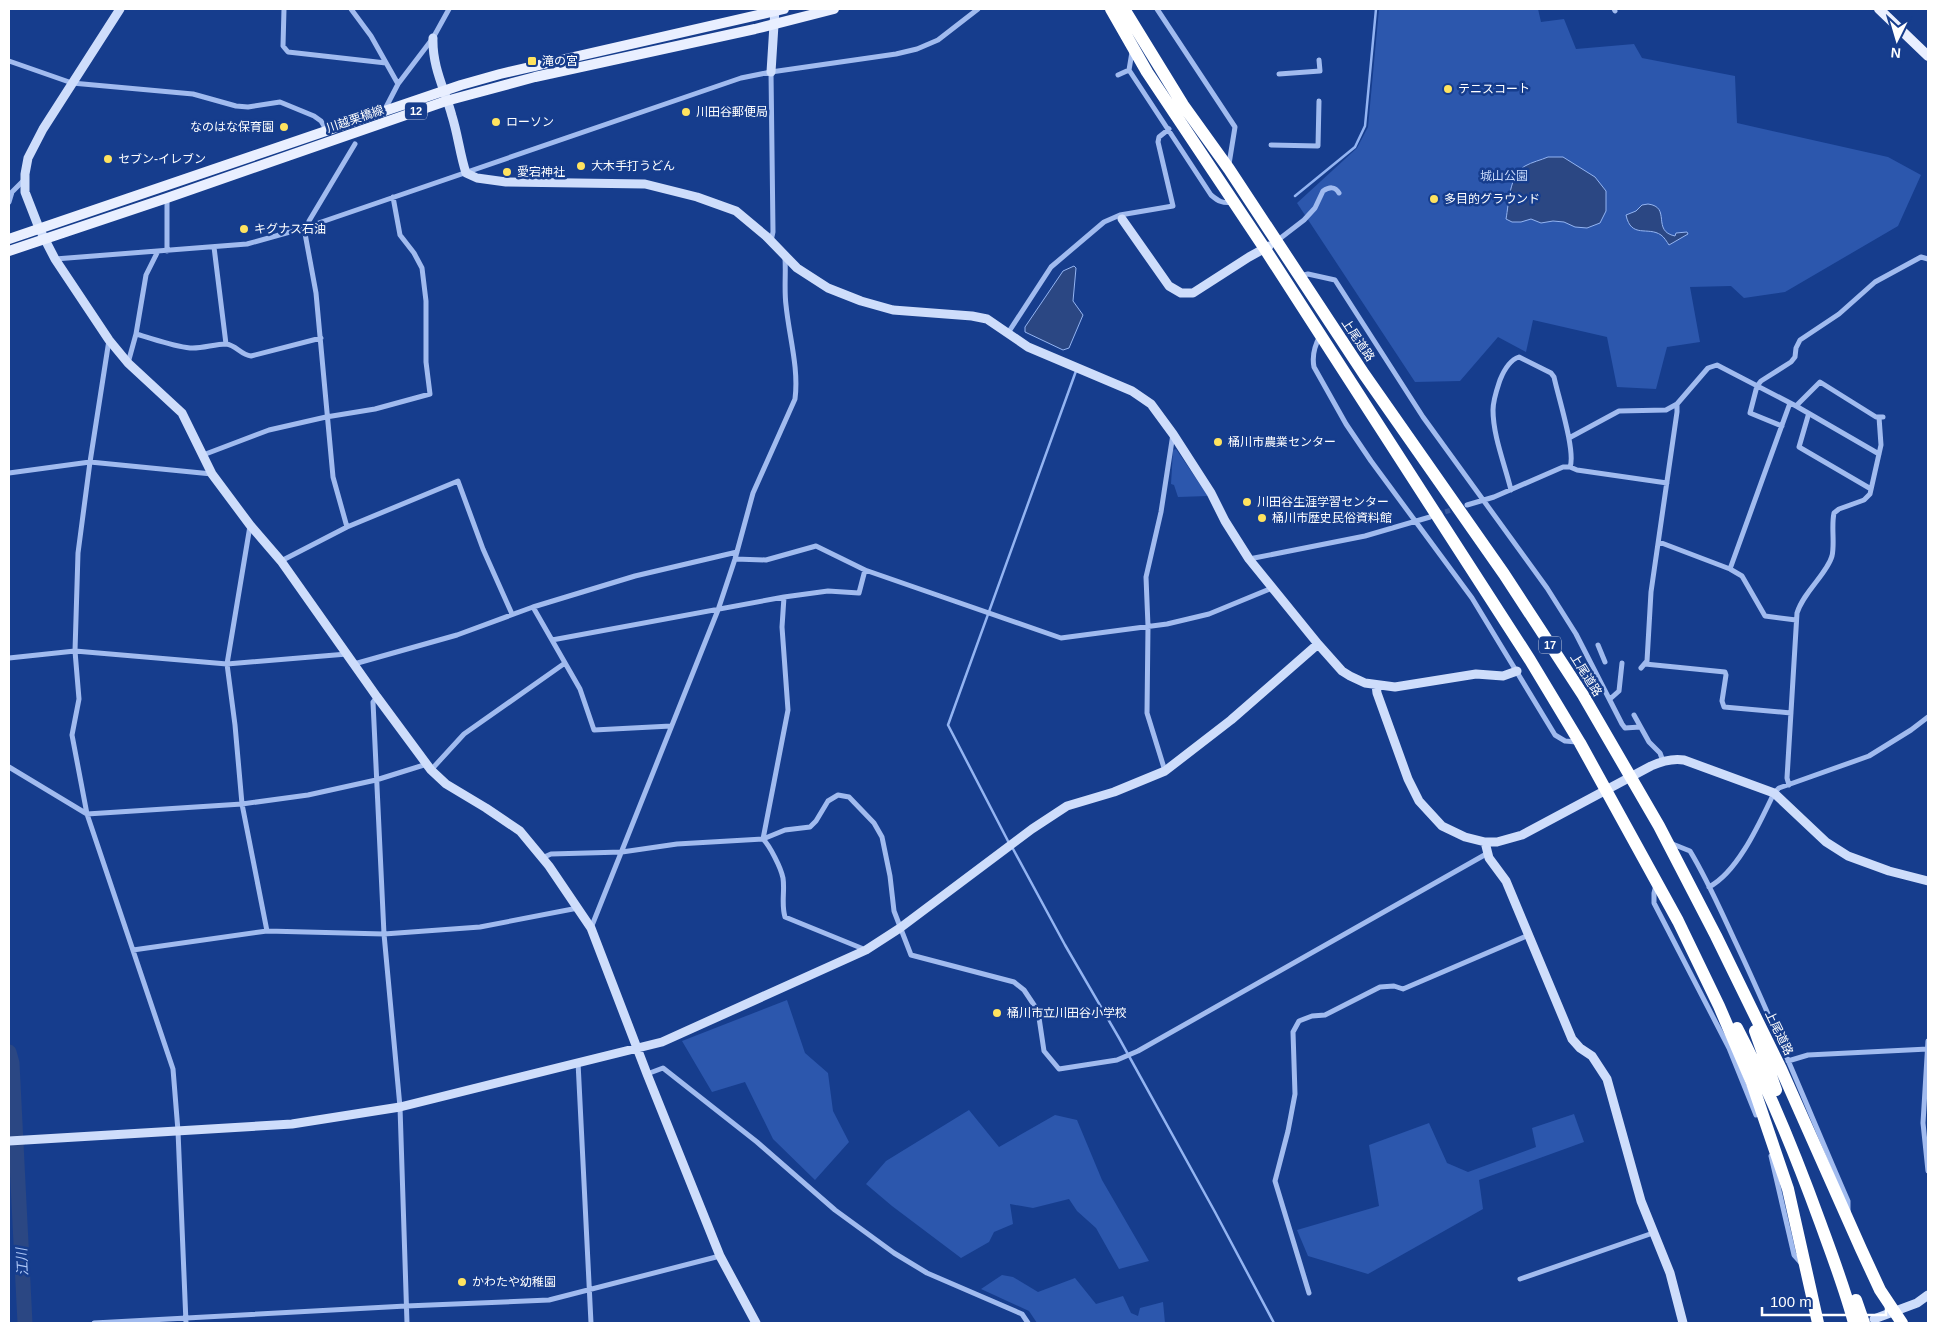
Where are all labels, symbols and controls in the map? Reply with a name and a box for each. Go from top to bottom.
north arrow [1872,15,1922,65]
text: N [1890,45,1902,61]
place label: 滝の宮 [542,54,578,68]
marker: 滝の宮 [526,55,538,67]
place label: テニスコート [1458,82,1530,96]
marker: テニスコート [1442,83,1454,95]
road number: 12 [405,102,427,120]
street label: 川越栗橋線 [324,103,386,135]
place label: 川田谷郵便局 [696,105,768,119]
marker: 川田谷郵便局 [680,106,692,118]
place label: ローソン [506,115,554,129]
marker: ローソン [490,116,502,128]
place label: なのはな保育園 [190,120,274,134]
marker: なのはな保育園 [278,121,290,133]
place label: セブン-イレブン [118,152,206,166]
marker: セブン-イレブン [102,153,114,165]
place label: 大木手打うどん [591,159,675,173]
marker: 大木手打うどん [575,160,587,172]
place label: 愛宕神社 [517,165,565,179]
marker: 愛宕神社 [501,166,513,178]
park label: 城山公園 [1480,169,1528,183]
place label: 多目的グラウンド [1444,192,1540,206]
marker: 多目的グラウンド [1428,193,1440,205]
place label: キグナス石油 [254,222,326,236]
marker: キグナス石油 [238,223,250,235]
street label: 上尾道路 [1339,316,1377,364]
place label: 桶川市農業センター [1228,435,1336,449]
marker: 桶川市農業センター [1212,436,1224,448]
place label: 川田谷生涯学習センター [1257,495,1389,509]
marker: 川田谷生涯学習センター [1241,496,1253,508]
place label: 桶川市歴史民俗資料館 [1272,511,1392,525]
marker: 桶川市歴史民俗資料館 [1256,512,1268,524]
road number: 17 [1539,636,1561,654]
street label: 上尾道路 [1567,651,1605,699]
place label: 桶川市立川田谷小学校 [1007,1006,1127,1020]
marker: 桶川市立川田谷小学校 [991,1007,1003,1019]
street label: 上尾道路 [1762,1008,1796,1058]
water label: 江川 [13,1246,31,1276]
place label: かわたや幼稚園 [472,1275,556,1289]
marker: かわたや幼稚園 [456,1276,468,1288]
scale bar [1762,1284,1886,1316]
text: 100 m [1770,1293,1812,1310]

